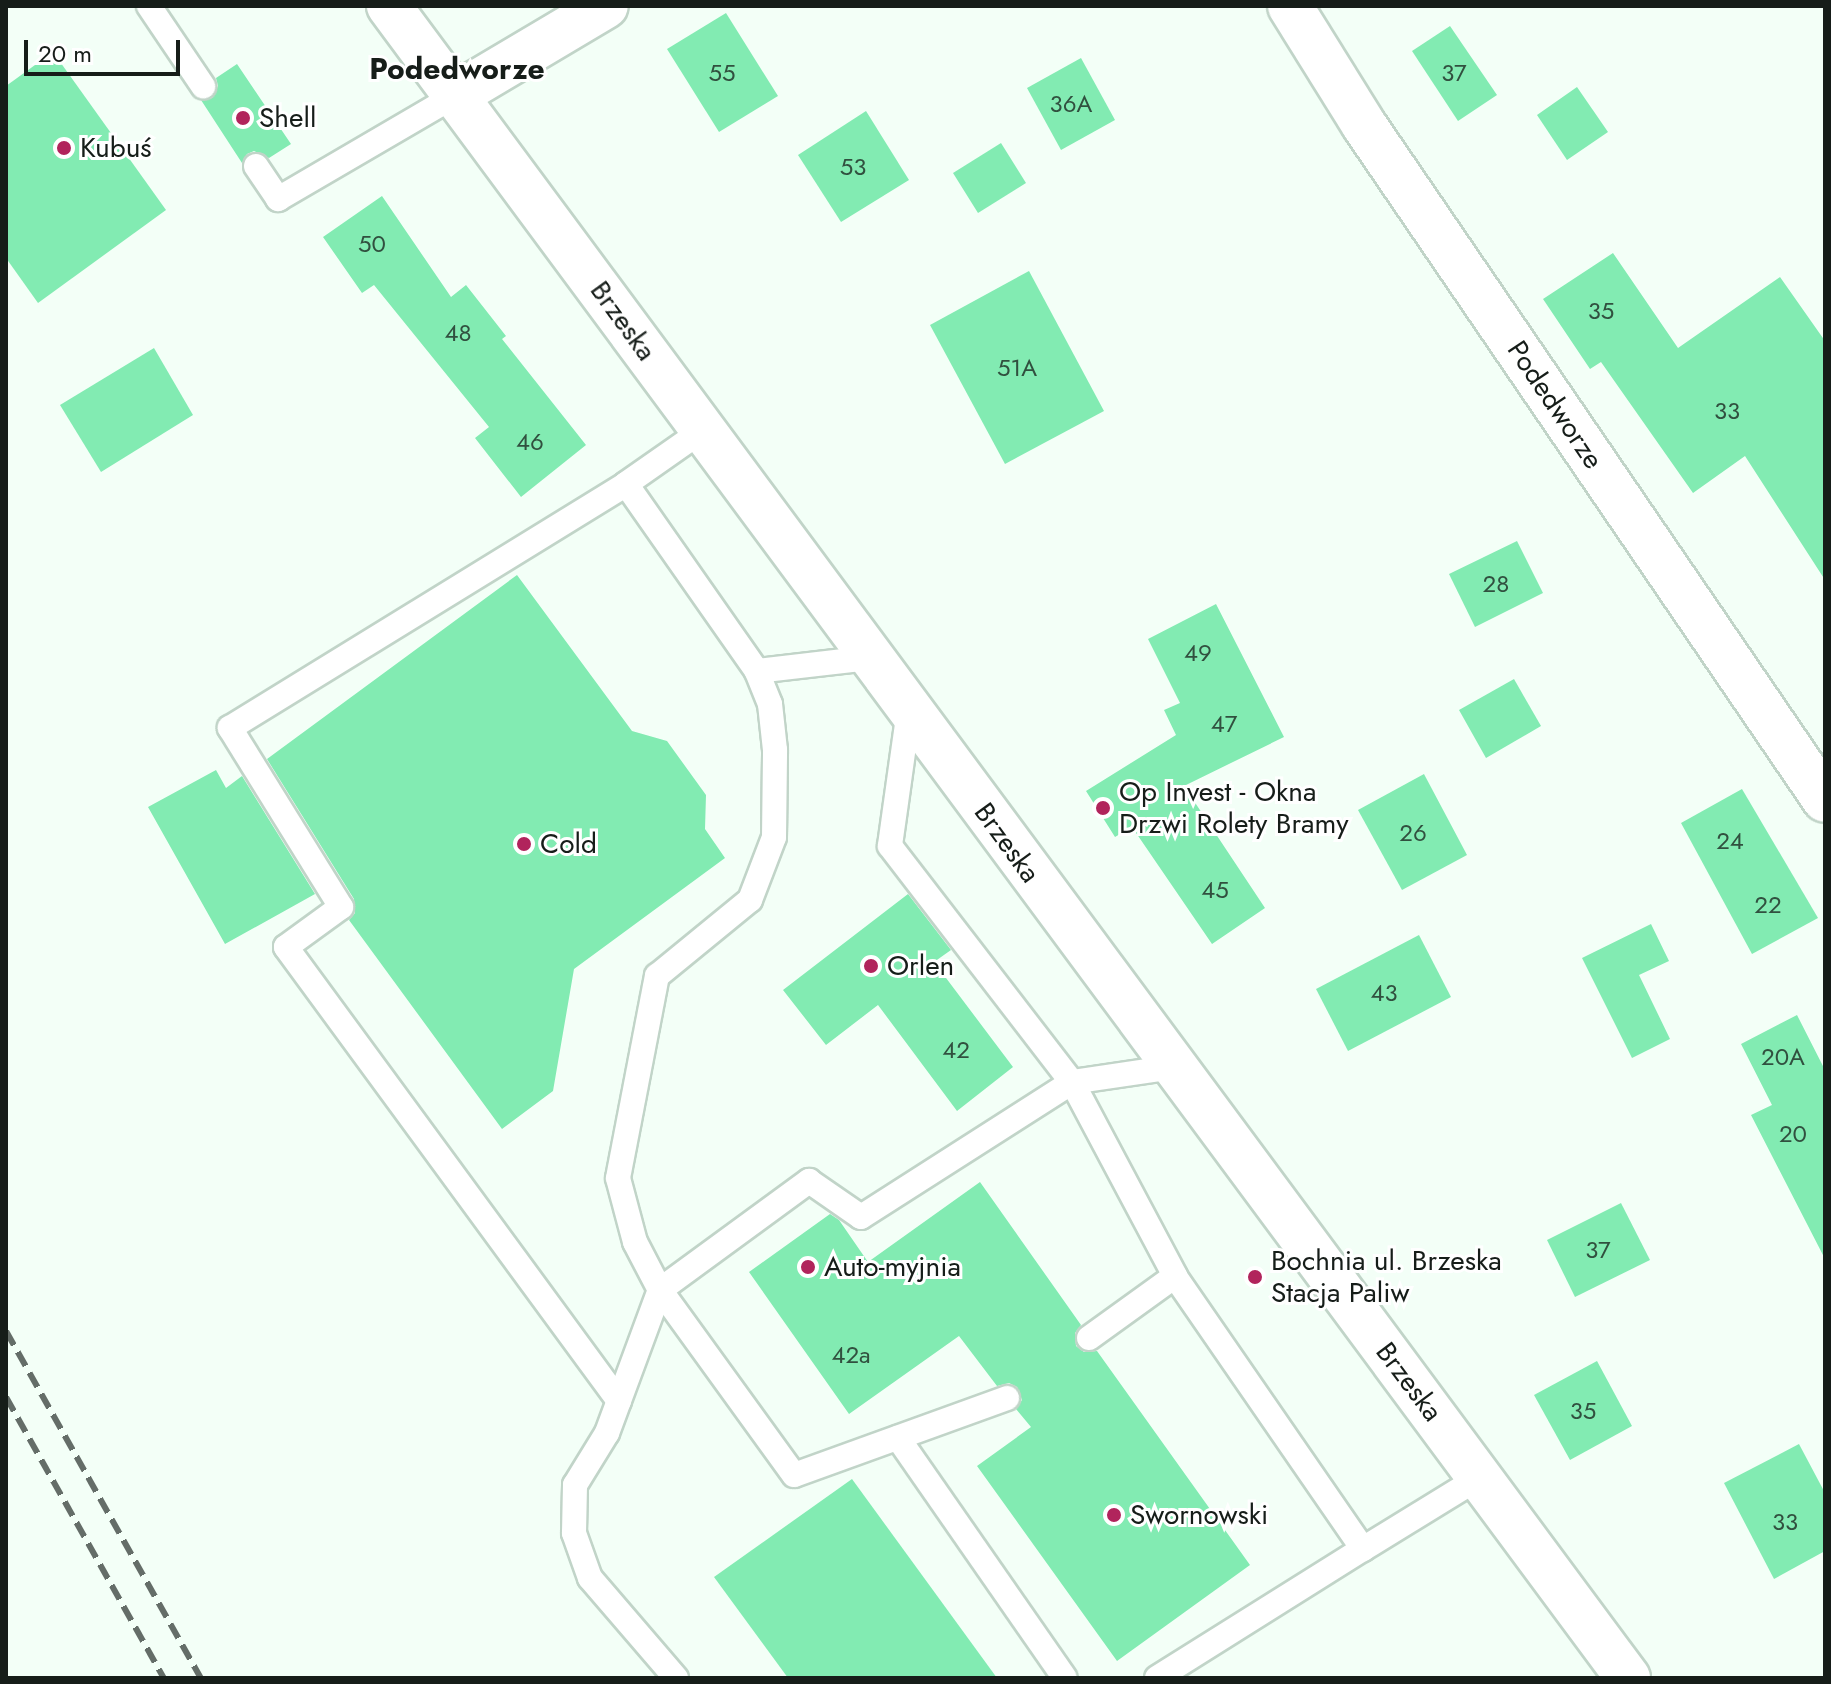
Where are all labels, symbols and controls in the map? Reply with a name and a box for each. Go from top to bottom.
scale bar [28,24,184,74]
text: 20 m [38,36,92,71]
district label: Podedworze [369,51,545,87]
house number: 55 [708,59,736,87]
house number: 37 [1441,59,1467,87]
house number: 36A [1050,90,1092,118]
place label: Shell [259,101,316,135]
marker: Shell [234,109,252,127]
place label: Kubuś [80,131,152,165]
marker: Kubuś [55,139,73,157]
house number: 53 [840,153,866,181]
house number: 50 [358,230,386,258]
street label: Brzeska [583,275,663,367]
house number: 35 [1588,297,1614,325]
house number: 48 [444,319,472,347]
street label: Podedworze [1500,335,1610,475]
house number: 51A [997,354,1037,382]
house number: 33 [1714,397,1740,425]
house number: 46 [516,428,544,456]
house number: 28 [1483,570,1509,598]
house number: 49 [1184,639,1212,667]
house number: 47 [1211,710,1237,738]
place label: Op Invest - Okna Drzwi Rolety Bramy [1119,775,1348,841]
street label: Brzeska [967,797,1047,889]
marker: Op Invest - Okna Drzwi Rolety Bramy [1094,799,1112,817]
house number: 26 [1399,819,1427,847]
place label: Cold [540,827,597,861]
house number: 24 [1716,827,1744,855]
marker: Cold [515,835,533,853]
house number: 45 [1201,876,1229,904]
house number: 22 [1754,891,1782,919]
place label: Orlen [887,949,954,983]
marker: Orlen [862,957,880,975]
house number: 43 [1370,979,1398,1007]
house number: 42 [942,1036,970,1064]
house number: 20A [1761,1043,1805,1071]
house number: 20 [1779,1120,1807,1148]
house number: 37 [1585,1236,1611,1264]
place label: Bochnia ul. Brzeska Stacja Paliw [1271,1244,1502,1310]
place label: Auto-myjnia [824,1250,961,1284]
marker: Auto-myjnia [799,1258,817,1276]
marker: Bochnia ul. Brzeska Stacja Paliw [1246,1268,1264,1286]
street label: Brzeska [1368,1336,1450,1428]
house number: 42a [831,1341,871,1369]
house number: 35 [1570,1397,1596,1425]
place label: Swornowski [1130,1498,1268,1532]
marker: Swornowski [1105,1506,1123,1524]
house number: 33 [1772,1508,1798,1536]

